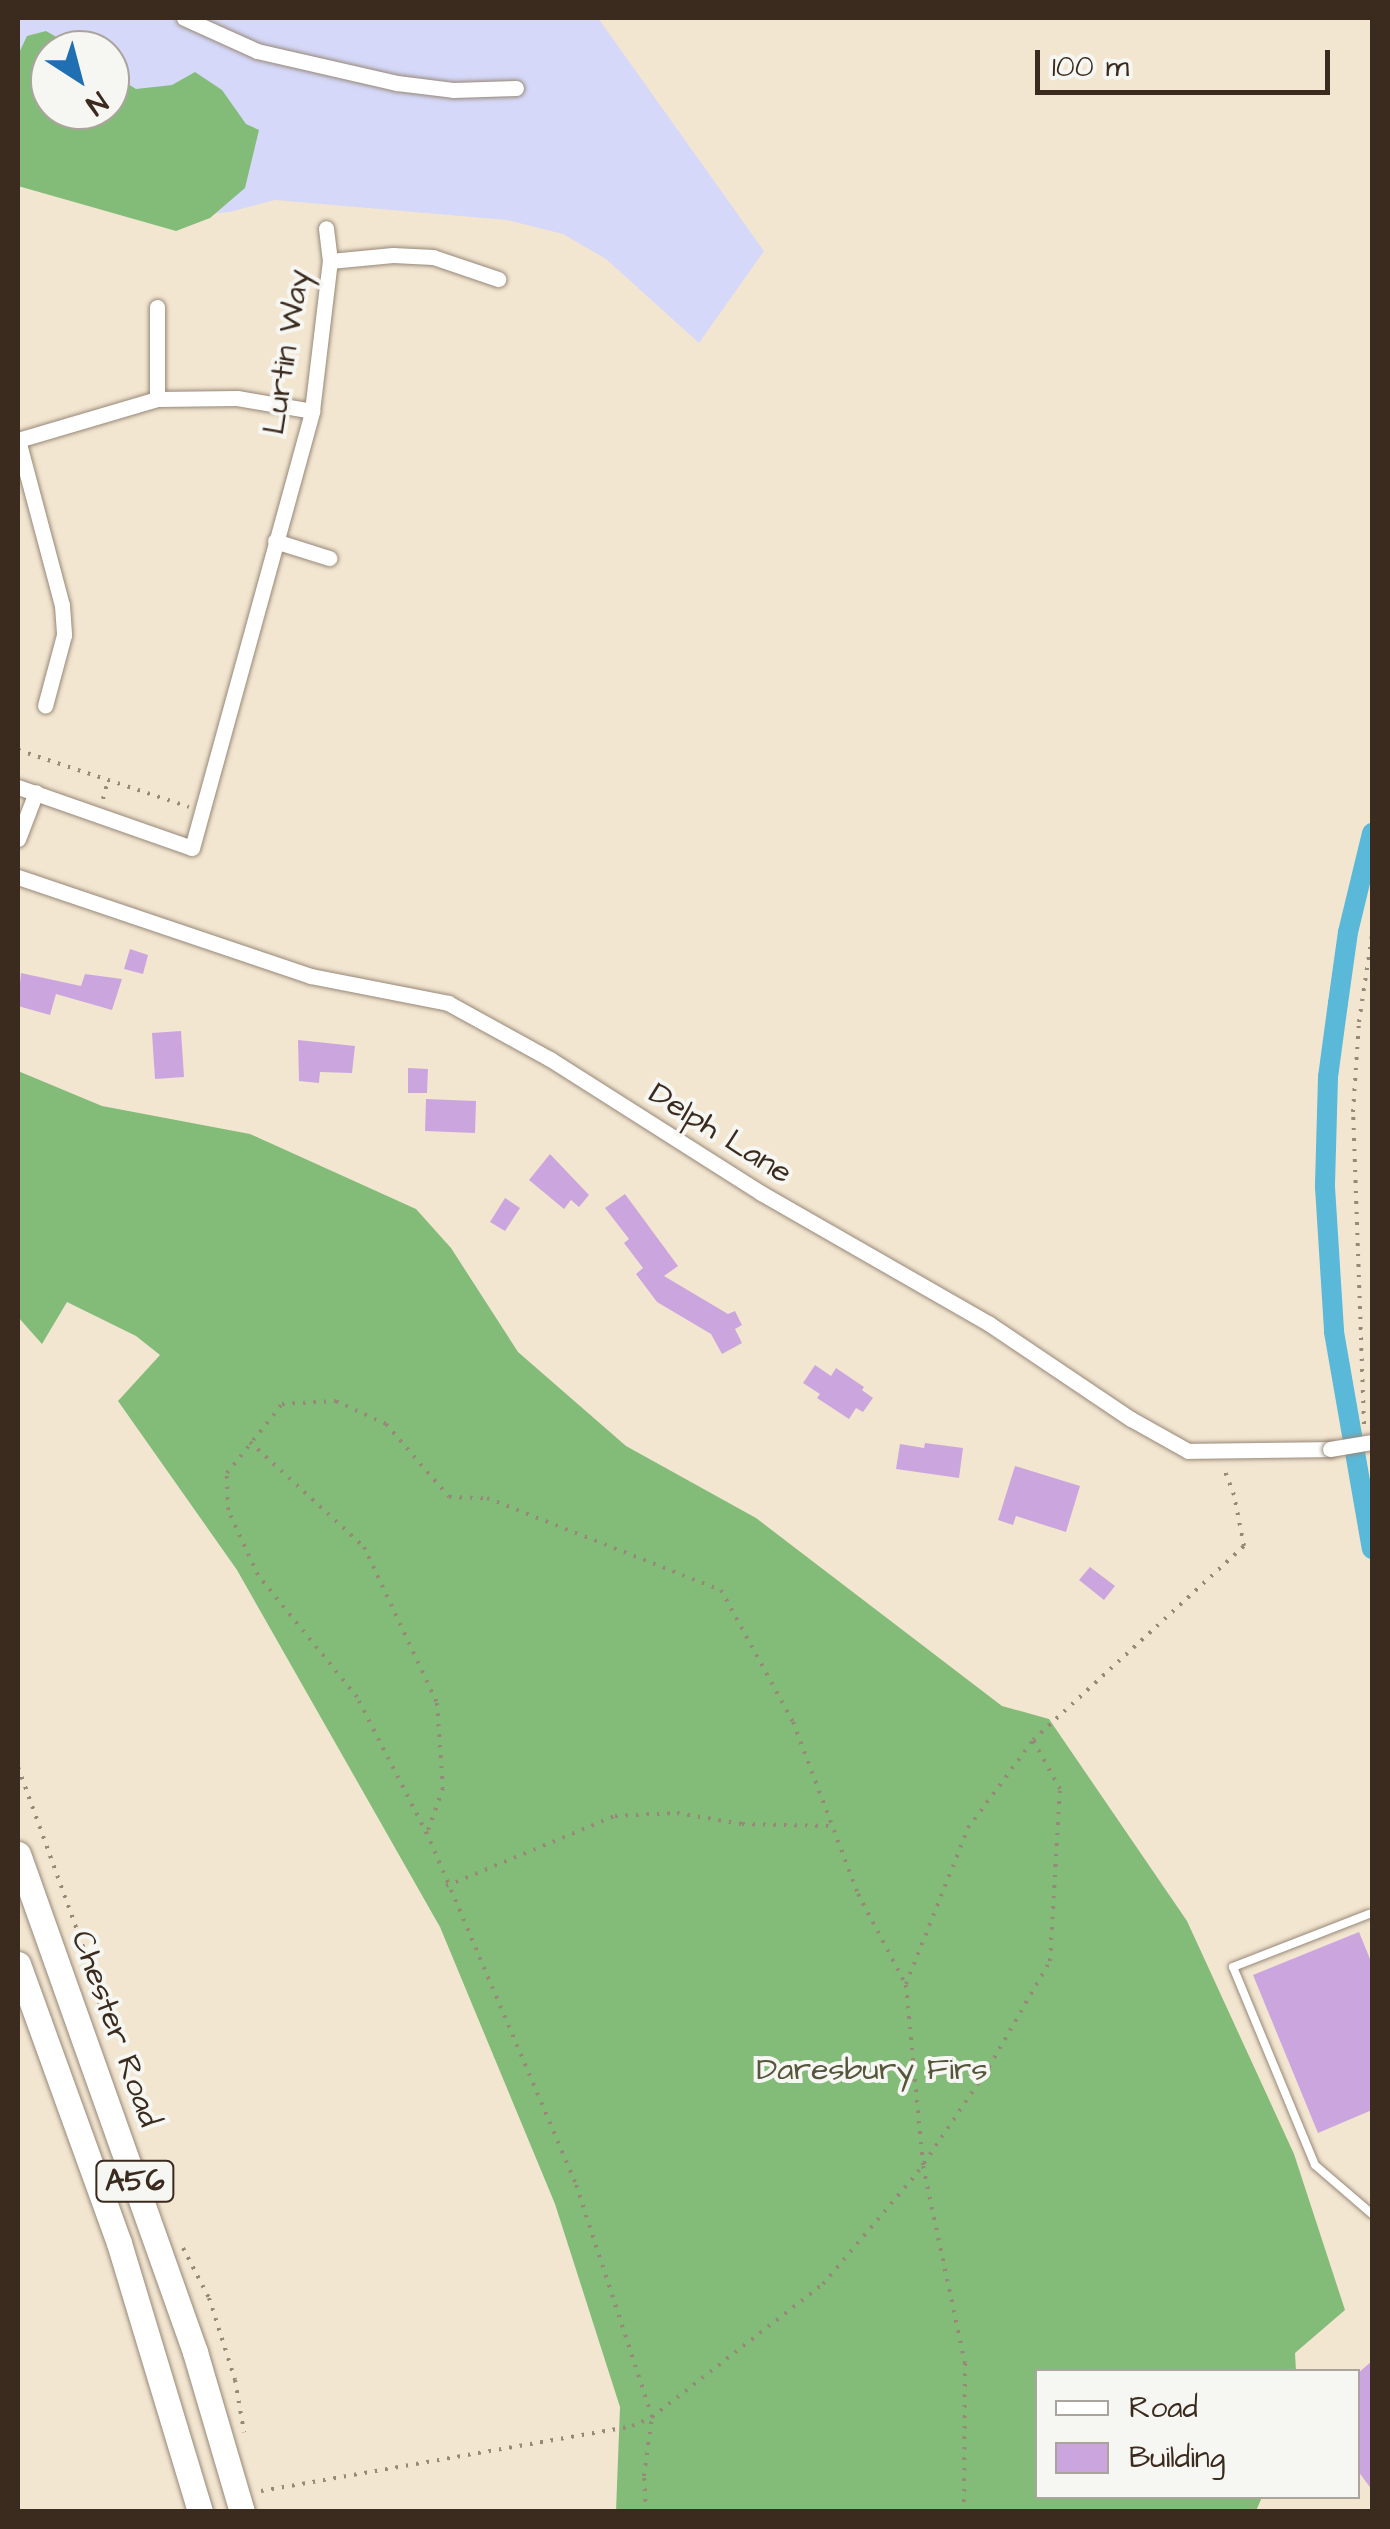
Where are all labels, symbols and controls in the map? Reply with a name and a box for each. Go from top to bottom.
north arrow [30,30,130,130]
scale bar [1040,30,1335,92]
text: 100 m [1052,46,1129,88]
text: N [78,82,115,124]
street label: Lurtin Way [255,267,319,437]
street label: Delph Lane [641,1075,799,1193]
street label: Chester Road [62,1926,168,2132]
park label: Daresbury Firs [756,2051,988,2089]
road number: A56 [95,2156,175,2206]
legend [1035,2369,1360,2499]
text: Road [1129,2387,1198,2429]
text: Building [1129,2437,1225,2479]

